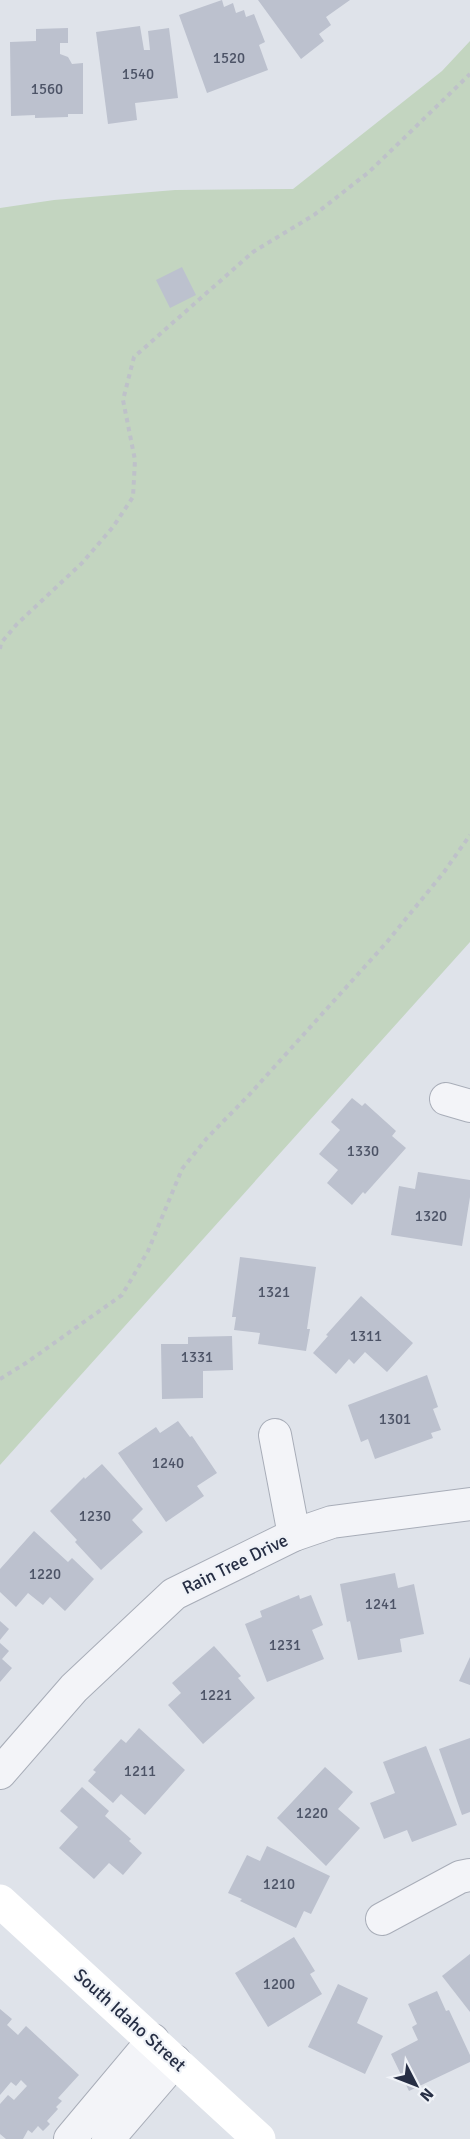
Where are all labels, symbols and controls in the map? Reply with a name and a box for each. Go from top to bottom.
house number: 1520 [213,49,245,67]
house number: 1540 [122,65,154,83]
house number: 1560 [31,80,63,98]
house number: 1330 [347,1142,379,1160]
house number: 1320 [415,1207,447,1225]
house number: 1321 [258,1283,290,1301]
house number: 1311 [350,1327,382,1345]
house number: 1331 [181,1348,213,1366]
house number: 1301 [379,1410,411,1428]
house number: 1240 [152,1454,184,1472]
house number: 1230 [79,1507,111,1525]
street label: Rain Tree Drive [178,1529,292,1599]
house number: 1220 [29,1565,61,1583]
house number: 1241 [365,1595,397,1613]
house number: 1231 [269,1636,301,1654]
house number: 1221 [200,1686,232,1704]
house number: 1211 [124,1762,156,1780]
house number: 1220 [296,1804,328,1822]
house number: 1210 [263,1875,295,1893]
street label: South Idaho Street [69,1964,191,2076]
house number: 1200 [263,1975,295,1993]
north arrow [386,2055,446,2115]
text: N [415,2084,438,2105]

